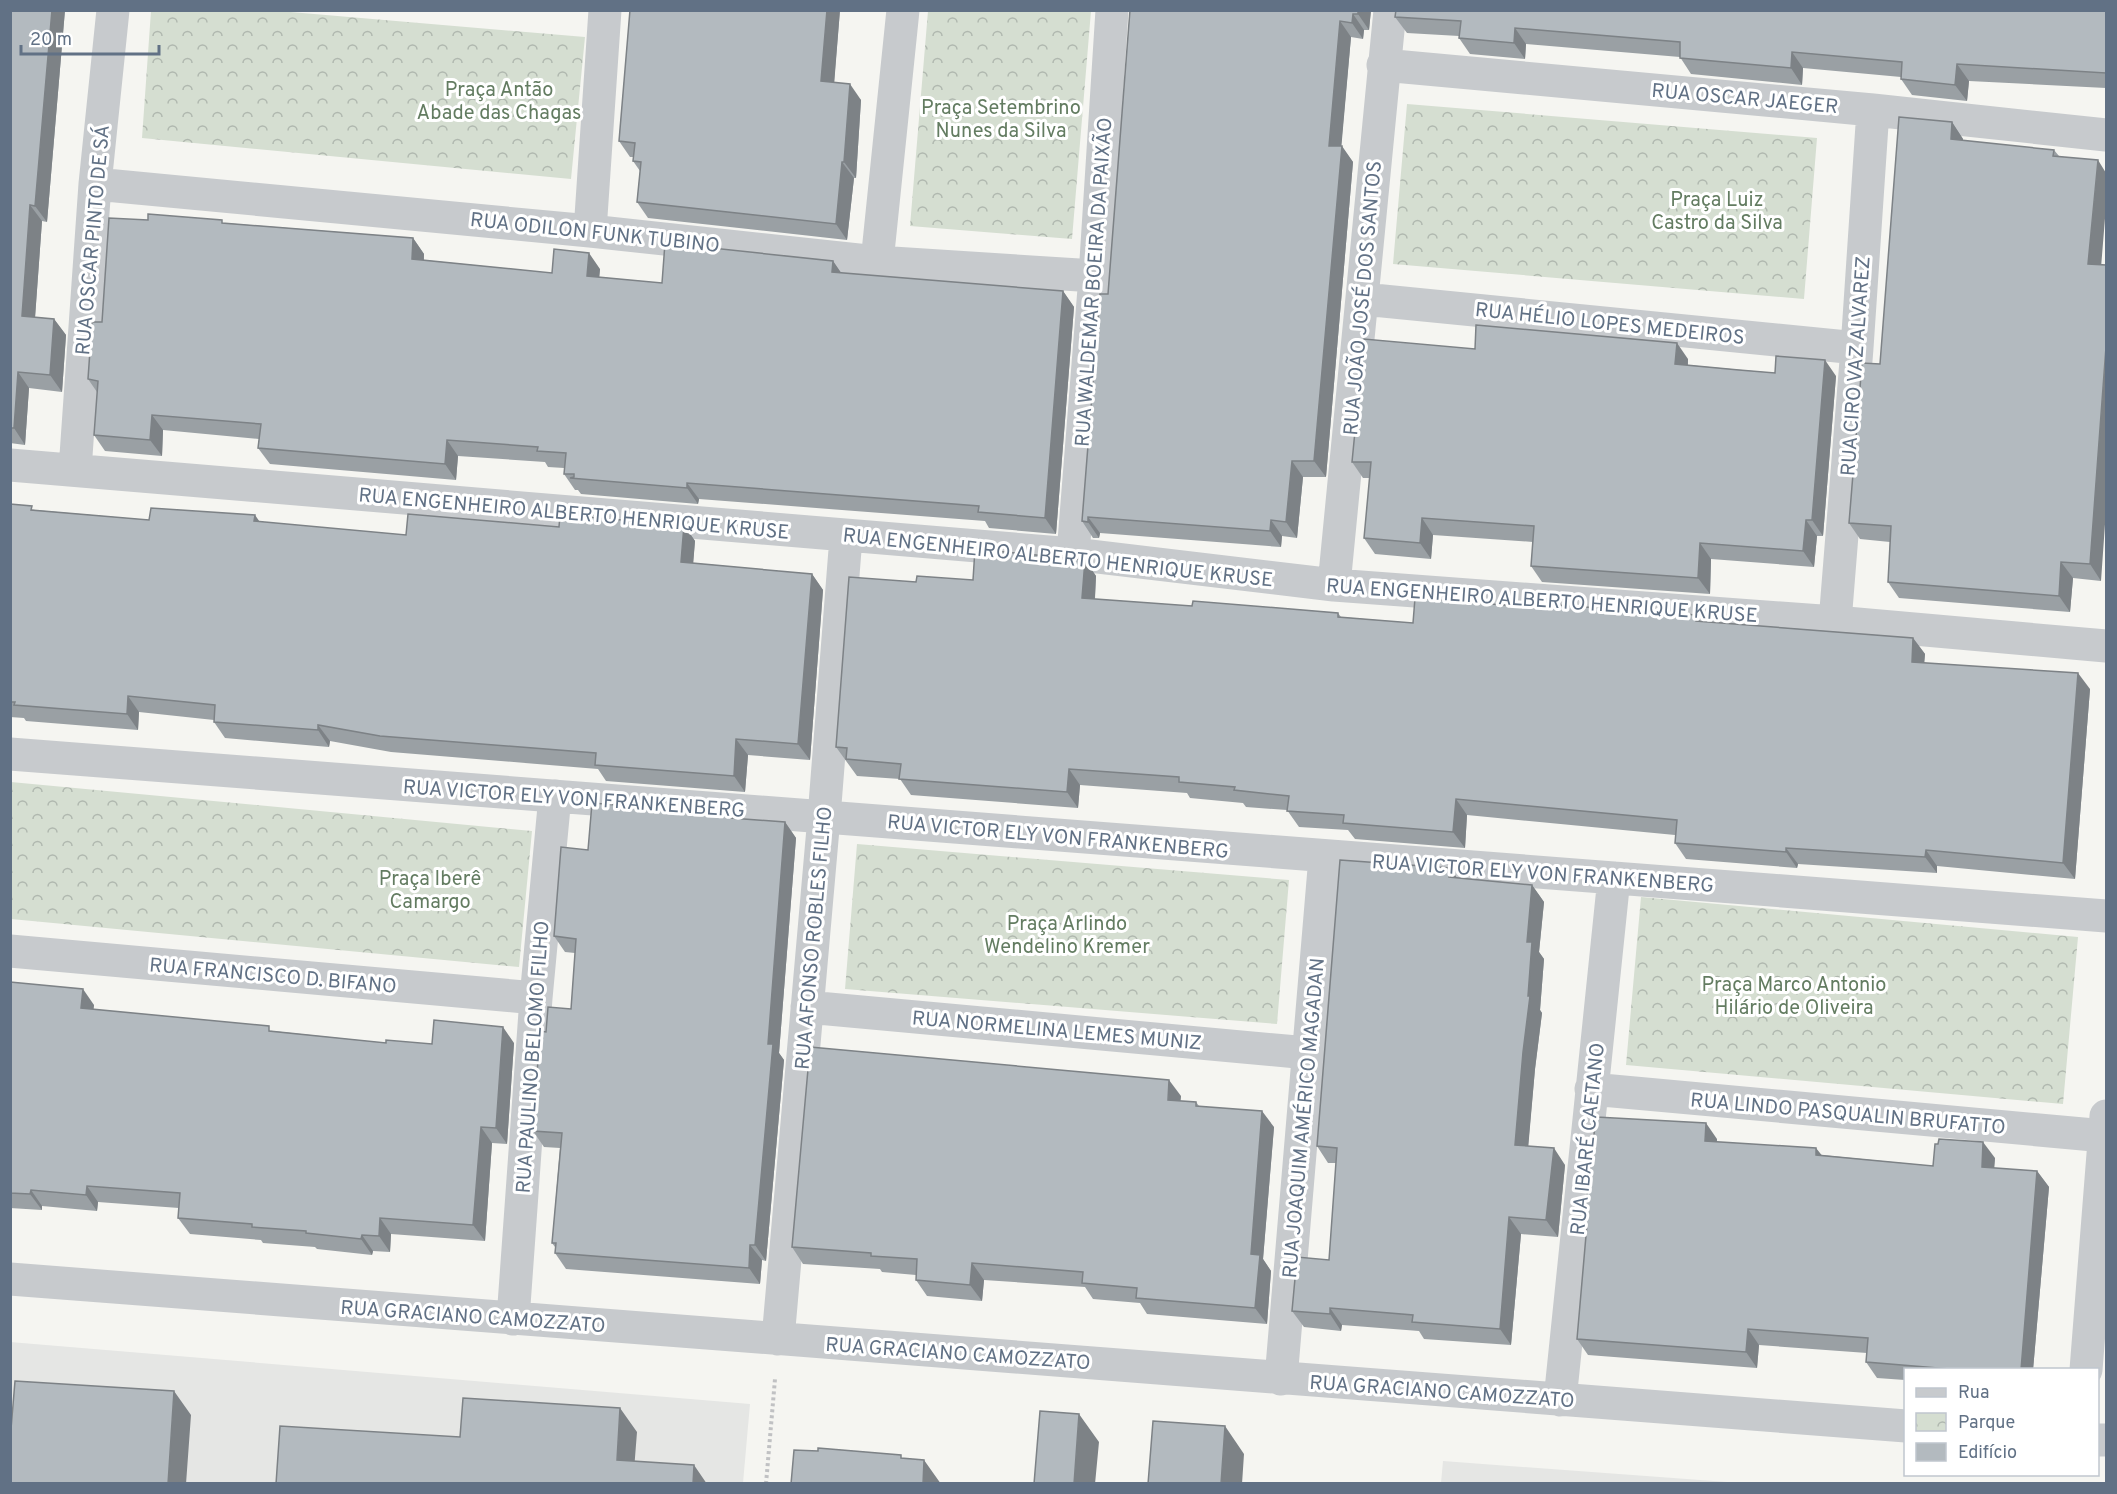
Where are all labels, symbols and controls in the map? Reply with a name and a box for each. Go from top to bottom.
scale bar [21,18,159,56]
text: 20 m [30,29,72,52]
park label: Praça Antão Abade das Chagas [417,78,581,127]
street label: RUA OSCAR JAEGER [1650,79,1839,121]
park label: Praça Setembrino Nunes da Silva [921,96,1081,145]
street label: RUA WALDEMAR BOEIRA DA PAIXÃO [1070,116,1119,448]
street label: RUA OSCAR PINTO DE SÁ [69,124,117,357]
street label: RUA JOÃO JOSÉ DOS SANTOS [1337,159,1389,437]
park label: Praça Luiz Castro da Silva [1651,188,1783,237]
street label: RUA ODILON FUNK TUBINO [469,208,721,260]
street label: RUA CIRO VAZ ALVAREZ [1836,255,1878,477]
street label: RUA HÉLIO LOPES MEDEIROS [1474,296,1746,352]
street label: RUA ENGENHEIRO ALBERTO HENRIQUE KRUSE [357,483,790,547]
street label: RUA ENGENHEIRO ALBERTO HENRIQUE KRUSE [841,523,1274,595]
street label: RUA ENGENHEIRO ALBERTO HENRIQUE KRUSE [1325,574,1758,630]
street label: RUA VICTOR ELY VON FRANKENBERG [402,775,746,825]
street label: RUA AFONSO ROBLES FILHO [791,805,839,1071]
street label: RUA VICTOR ELY VON FRANKENBERG [886,810,1230,866]
street label: RUA VICTOR ELY VON FRANKENBERG [1371,850,1715,900]
park label: Praça Iberê Camargo [379,867,481,916]
park label: Praça Arlindo Wendelino Kremer [984,912,1150,961]
street label: RUA PAULINO BELOMO FILHO [511,920,556,1194]
street label: RUA FRANCISCO D. BIFANO [148,953,398,1001]
street label: RUA JOAQUIM AMÉRICO MAGADAN [1276,957,1332,1280]
park label: Praça Marco Antonio Hilário de Oliveira [1701,973,1887,1022]
street label: RUA NORMELINA LEMES MUNIZ [911,1006,1203,1058]
street label: RUA IBARÉ CAETANO [1564,1041,1612,1237]
street label: RUA LINDO PASQUALIN BRUFATTO [1689,1088,2007,1142]
street label: RUA GRACIANO CAMOZZATO [339,1296,606,1340]
street label: RUA GRACIANO CAMOZZATO [824,1333,1091,1377]
legend [1904,1368,2099,1476]
street label: RUA GRACIANO CAMOZZATO [1308,1371,1575,1415]
text: Rua [1958,1382,1989,1405]
text: Parque [1958,1412,2015,1435]
text: Edifício [1958,1442,2017,1465]

